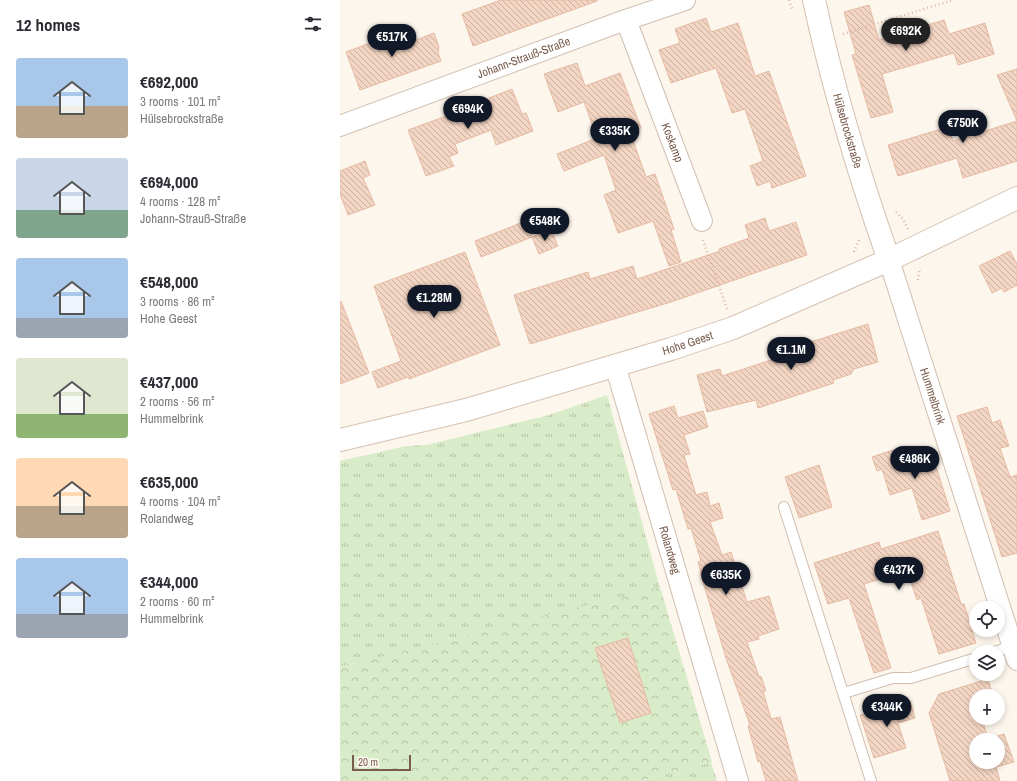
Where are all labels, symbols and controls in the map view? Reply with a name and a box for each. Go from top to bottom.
text: 12 homes [16,13,80,36]
icon: filters [302,13,324,35]
pin: €692K [878,18,934,52]
text: €692K [890,22,922,39]
pin: €517K [364,24,420,58]
text: €517K [376,28,408,45]
street label: Johann-Strauß-Straße [475,33,572,82]
text: €692,000 [140,70,198,93]
icon: home [48,74,96,122]
street label: Hülsebrockstraße [829,92,866,170]
text: 3 rooms · 101 m² [140,93,221,110]
pin: €694K [440,96,496,130]
text: €694K [452,100,484,117]
text: Hülsebrockstraße [140,110,224,127]
pin: €750K [935,110,991,144]
text: €750K [947,114,979,131]
pin: €335K [587,118,643,152]
street label: Koskamp [658,120,687,165]
text: €335K [599,122,631,139]
text: €694,000 [140,170,198,193]
icon: home [48,174,96,222]
text: 4 rooms · 128 m² [140,193,221,210]
pin: €548K [517,208,573,242]
text: Johann-Strauß-Straße [140,210,246,227]
text: €548K [529,212,561,229]
text: €548,000 [140,270,198,293]
icon: home [48,274,96,322]
pin: €1.28M [401,285,467,319]
text: €1.28M [416,289,452,306]
text: 3 rooms · 86 m² [140,293,215,310]
text: Hohe Geest [140,310,197,327]
street label: Hohe Geest [660,327,715,359]
pin: €1.1M [763,337,819,371]
text: €1.1M [776,341,806,358]
street label: Hummelbrink [916,366,949,427]
text: €437,000 [140,370,198,393]
icon: home [48,374,96,422]
text: 2 rooms · 56 m² [140,393,215,410]
text: Hummelbrink [140,410,203,427]
pin: €486K [887,446,943,480]
text: €486K [899,450,931,467]
text: €635,000 [140,470,198,493]
icon: home [48,474,96,522]
text: 4 rooms · 104 m² [140,493,221,510]
text: Rolandweg [140,510,193,527]
street label: Rolandweg [655,524,685,576]
pin: €437K [871,557,927,591]
text: €437K [883,561,915,578]
pin: €635K [698,562,754,596]
text: €635K [710,566,742,583]
text: €344,000 [140,570,198,593]
icon: home [48,574,96,622]
text: 2 rooms · 60 m² [140,593,215,610]
map controls [969,601,1005,769]
button: locate [969,601,1005,637]
text: Hummelbrink [140,610,203,627]
button: layers [969,645,1005,681]
button: + [969,689,1005,725]
pin: €344K [859,694,915,728]
text: €344K [871,698,903,715]
button: − [969,733,1005,769]
scale bar [352,753,411,772]
text: 20 m [358,755,378,769]

